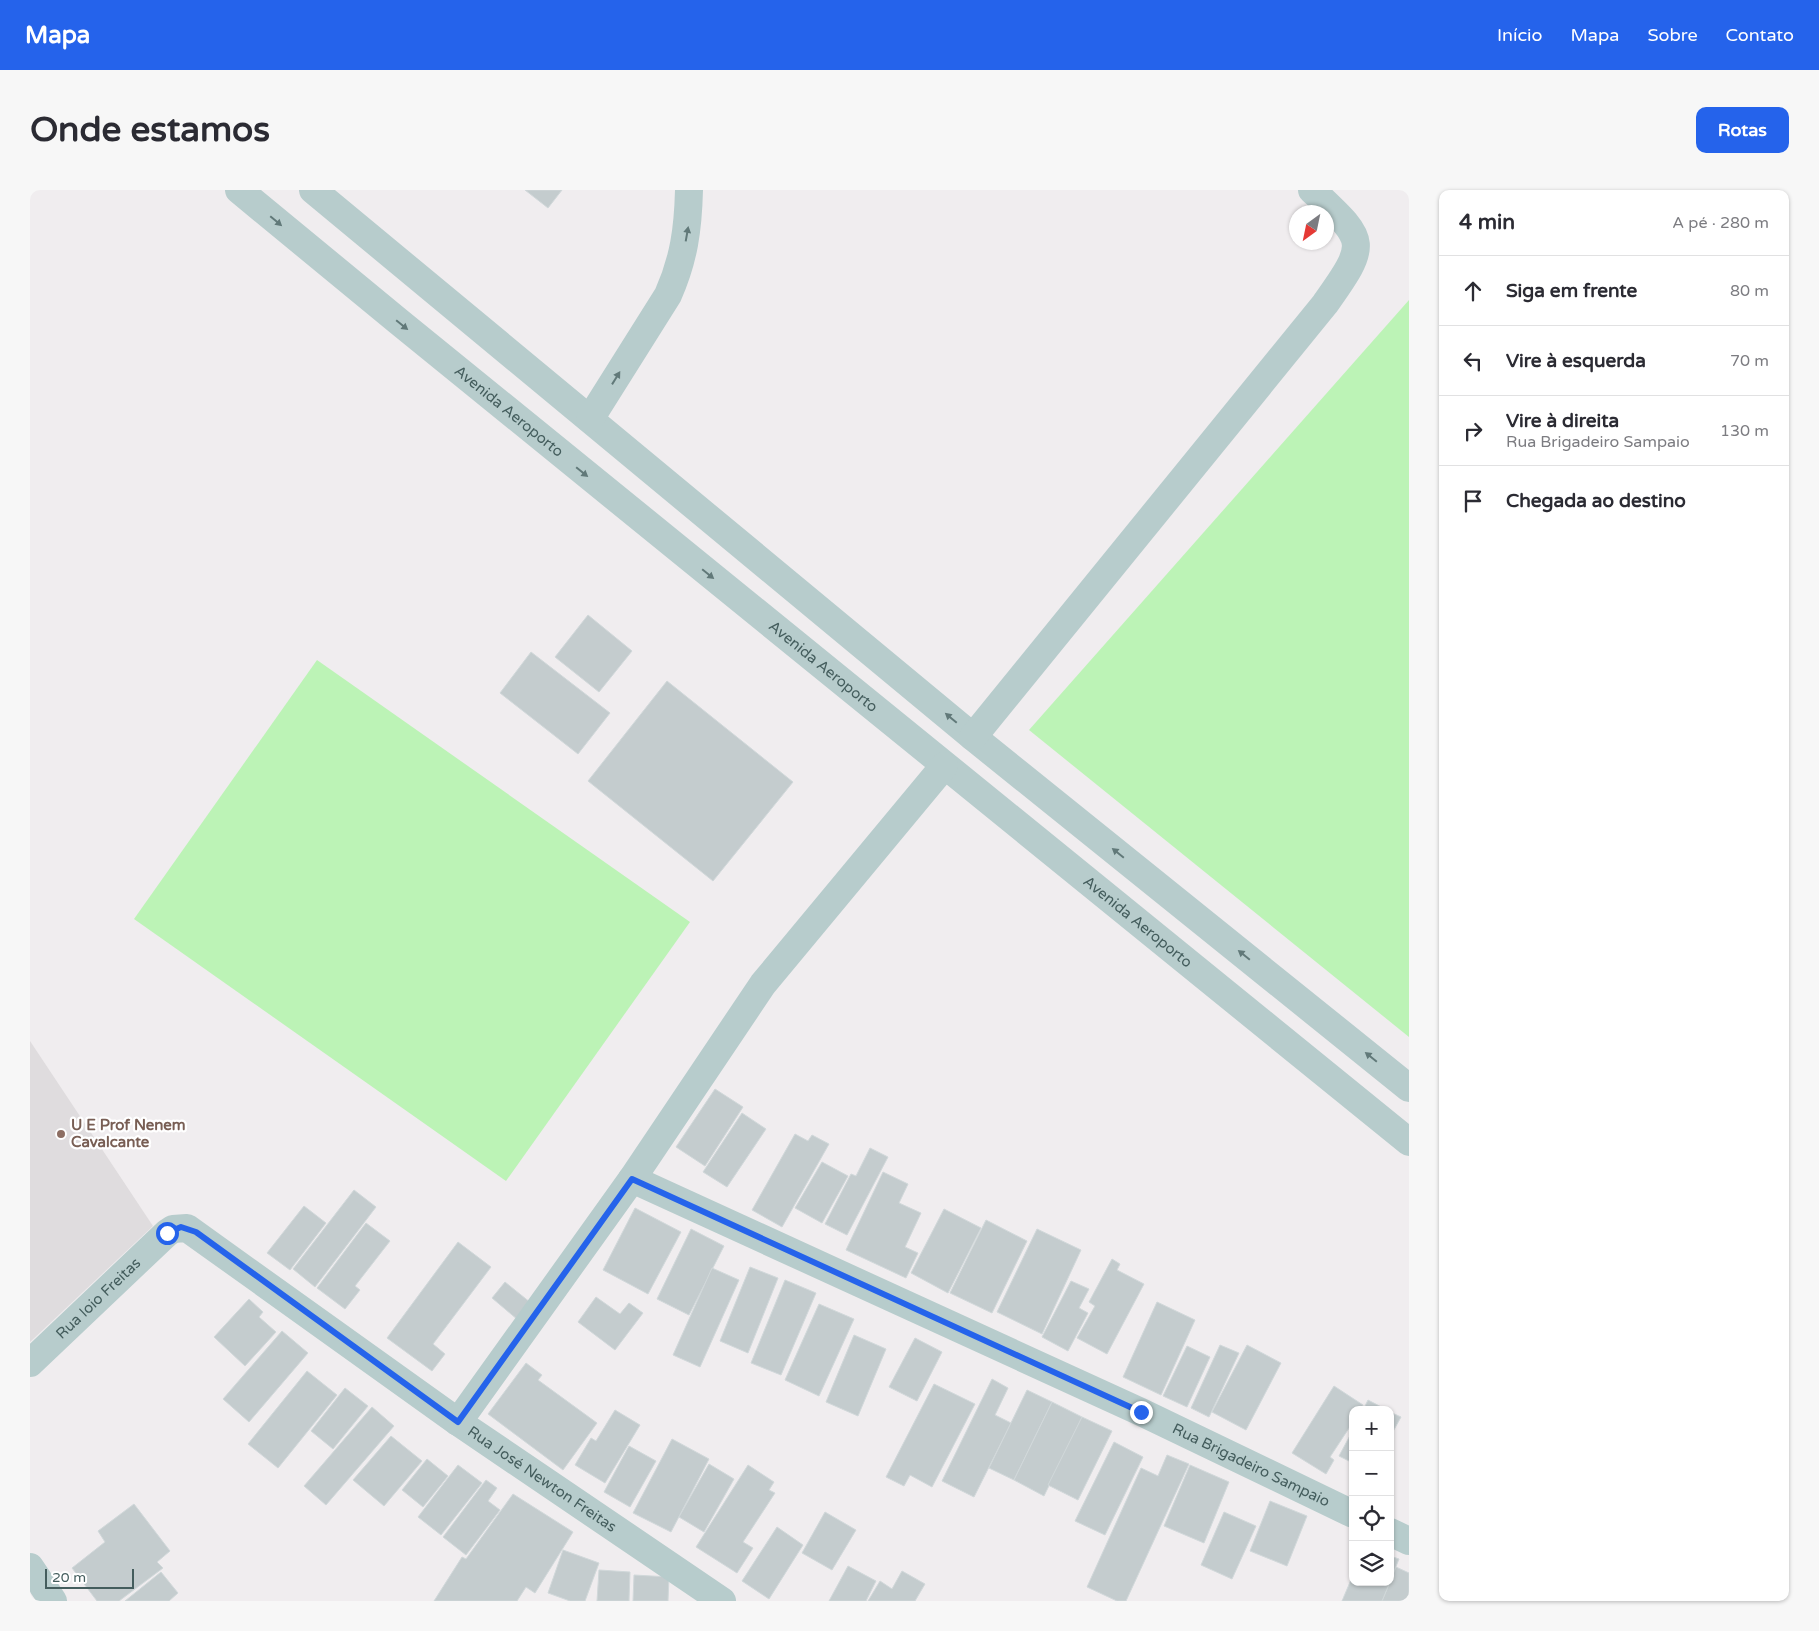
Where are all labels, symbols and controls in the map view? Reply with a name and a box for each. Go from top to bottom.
text: Mapa [25,21,90,50]
text: Início [1497,24,1542,46]
text: Mapa [1570,24,1619,46]
text: Sobre [1647,24,1698,46]
text: Contato [1726,24,1794,46]
button: Rotas [1696,107,1789,153]
text: Onde estamos [30,109,270,151]
north arrow [1289,205,1334,250]
text: 4 min [1459,210,1515,235]
text: A pé · 280 m [1672,213,1769,233]
one-way arrow [270,216,283,227]
one-way arrow [683,225,691,241]
icon: ahead [1459,277,1487,305]
text: Siga em frente [1506,280,1637,302]
text: 80 m [1730,281,1769,301]
one-way arrow [395,319,408,330]
icon: left [1459,347,1487,375]
text: Vire à esquerda [1506,350,1646,372]
text: 70 m [1730,351,1769,371]
street label: Avenida Aeroporto [451,362,567,461]
one-way arrow [611,372,620,385]
text: Vire à direita [1506,410,1619,432]
icon: right [1459,417,1487,445]
text: 130 m [1720,421,1769,441]
text: Rua Brigadeiro Sampaio [1506,432,1690,452]
one-way arrow [575,466,588,477]
icon: arrive [1459,487,1487,515]
text: Chegada ao destino [1506,490,1686,512]
one-way arrow [701,569,714,580]
street label: Avenida Aeroporto [765,617,881,716]
one-way arrow [944,713,957,724]
one-way arrow [1112,848,1125,859]
street label: Avenida Aeroporto [1080,872,1196,971]
one-way arrow [1238,950,1251,961]
one-way arrow [1365,1052,1378,1063]
place label: U E Prof Nenem Cavalcante [71,1116,186,1151]
marker: U E Prof Nenem Cavalcante [55,1128,67,1140]
route start [156,1222,179,1245]
street label: Rua Ioio Freitas [52,1254,144,1343]
route end [1130,1401,1153,1424]
map controls [1349,1406,1394,1586]
button: + [1349,1406,1394,1451]
street label: Rua Brigadeiro Sampaio [1170,1419,1333,1510]
street label: Rua José Newton Freitas [464,1422,620,1536]
button: − [1349,1451,1394,1496]
button: locate [1349,1496,1394,1541]
button: layers [1349,1541,1394,1586]
scale bar [45,1566,134,1589]
text: 20 m [52,1569,86,1586]

